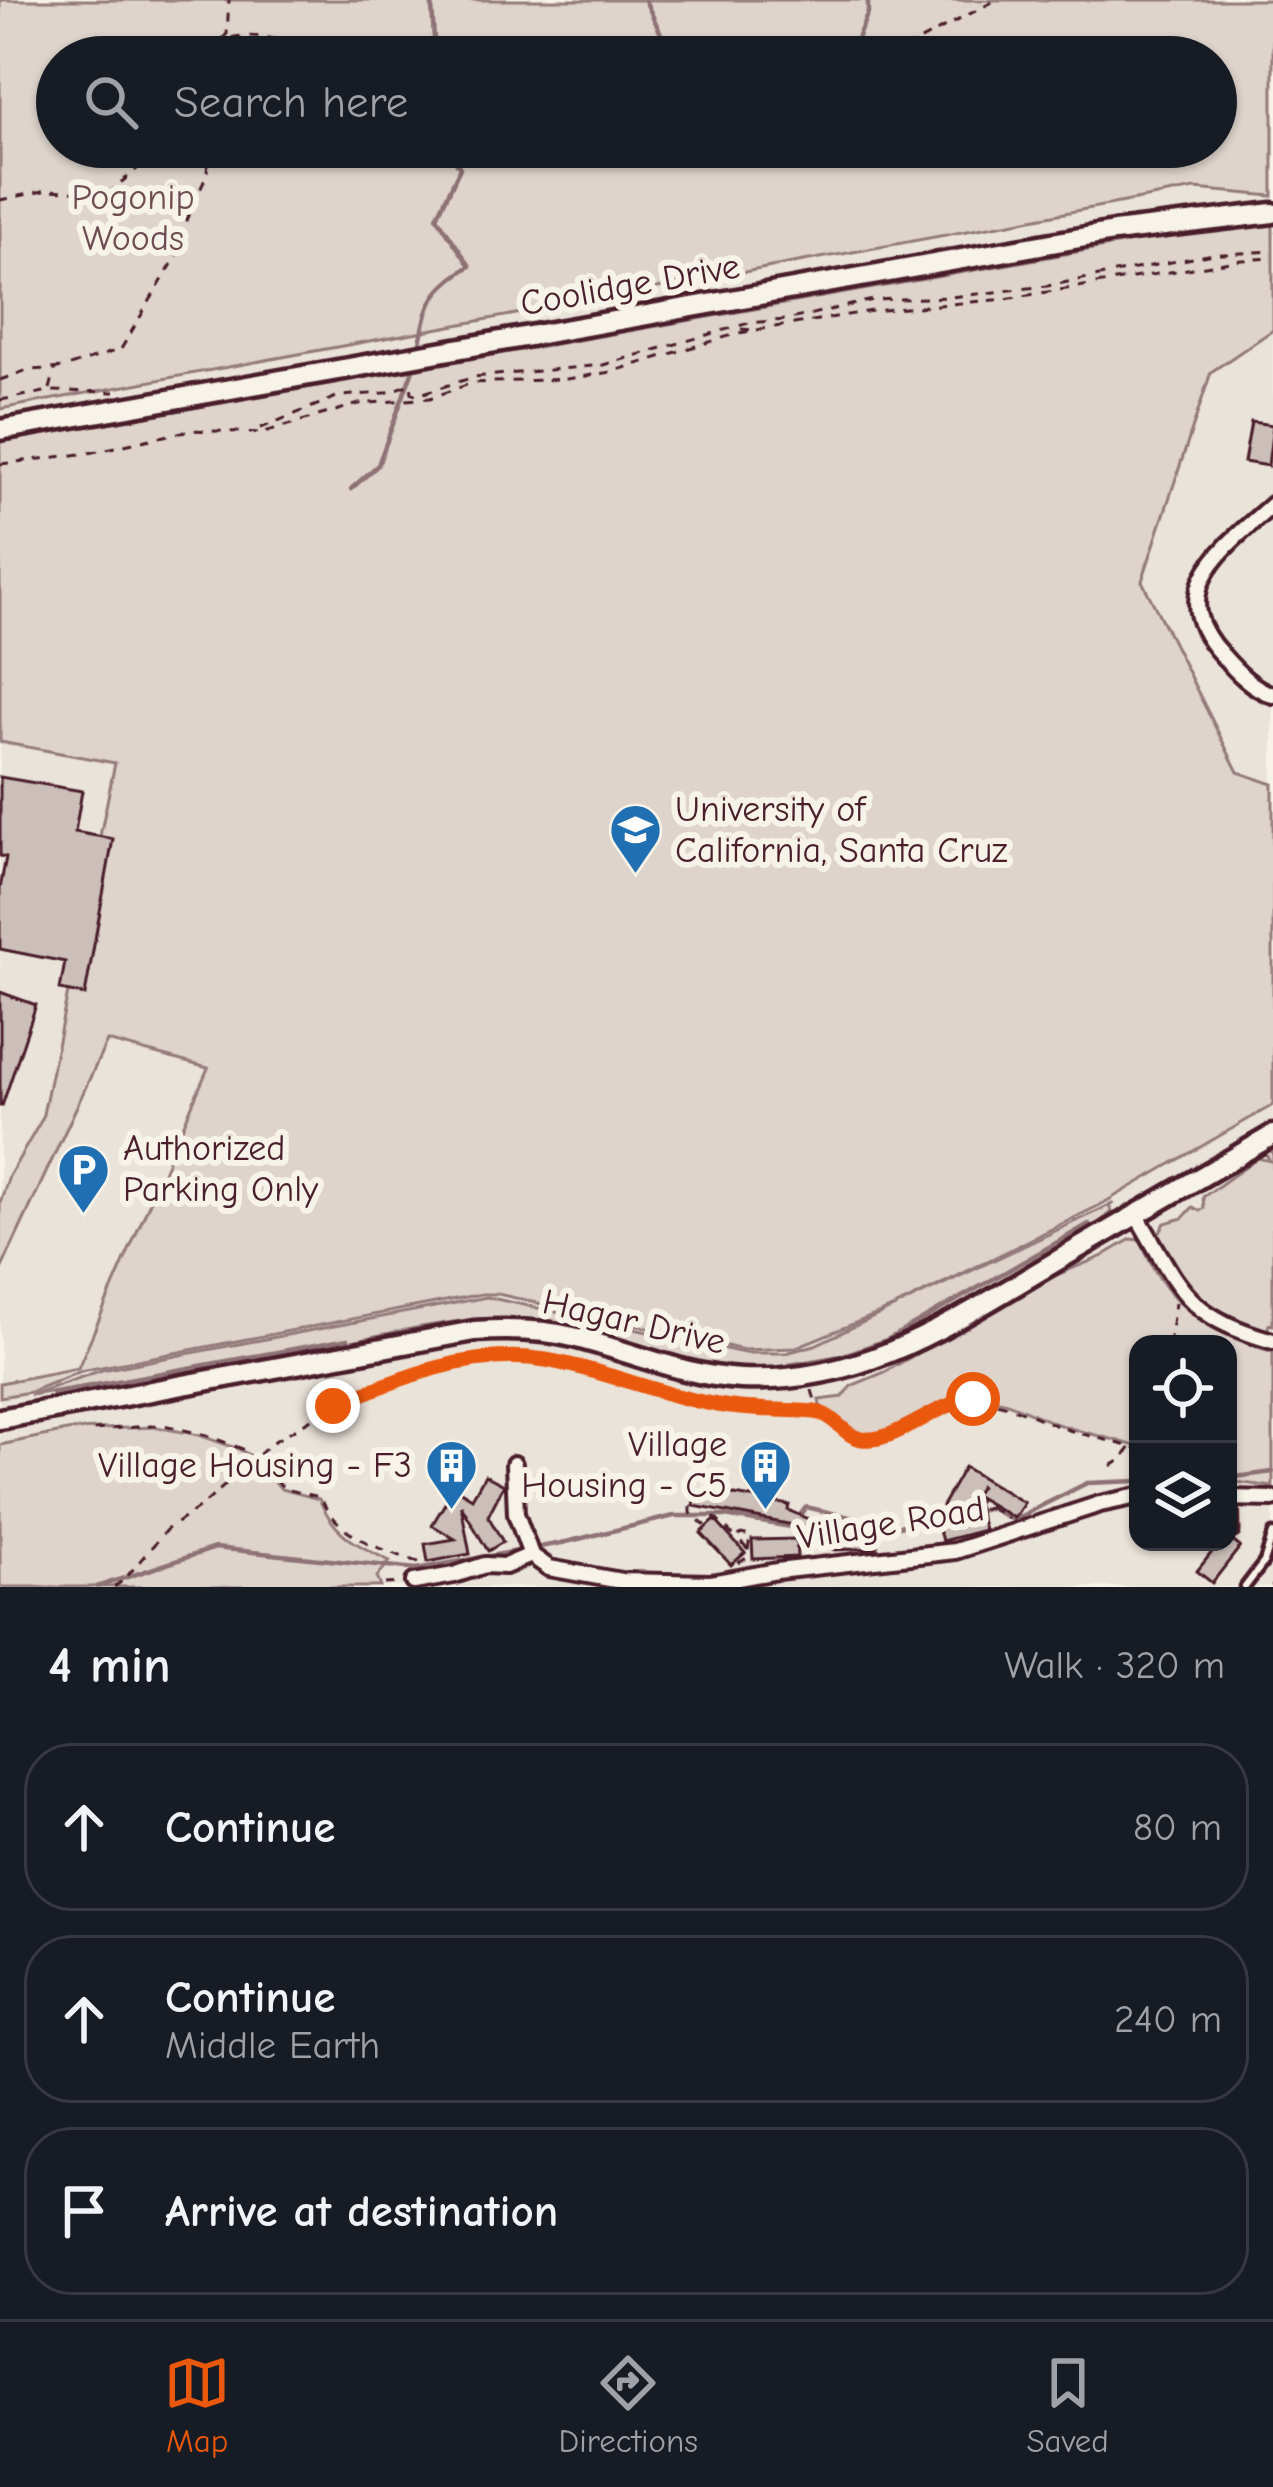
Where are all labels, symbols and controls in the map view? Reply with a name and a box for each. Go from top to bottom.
search box [36,36,1237,168]
icon: search [78,69,144,135]
text: Search here [174,76,408,128]
park label: Pogonip Woods [71,177,195,259]
street label: Coolidge Drive [517,246,743,324]
place label: University of California, Santa Cruz [675,789,1008,871]
school or university icon: University of California, Santa Cruz [608,802,664,876]
place label: Authorized Parking Only [123,1128,319,1210]
parking icon: Authorized Parking Only [56,1141,112,1215]
street label: Hagar Drive [539,1281,729,1363]
map controls [1129,1335,1237,1551]
button: locate [1129,1335,1237,1443]
route start [946,1372,1000,1426]
route end [306,1379,360,1433]
place label: Village Housing - C5 [521,1424,727,1506]
building icon: Village Housing - F3 [423,1437,479,1511]
building icon: Village Housing - C5 [738,1437,794,1511]
button: layers [1129,1443,1237,1551]
place label: Village Housing - F3 [98,1445,412,1486]
street label: Village Road [795,1488,987,1558]
text: 4 min [48,1636,171,1695]
text: Walk · 320 m [1004,1643,1225,1688]
icon: ahead [51,1794,117,1860]
text: Continue [165,1801,335,1853]
text: 80 m [1133,1805,1222,1850]
text: Continue [165,1971,335,2023]
icon: ahead [51,1986,117,2052]
text: 240 m [1114,1997,1222,2042]
text: Middle Earth [165,2023,380,2068]
icon: arrive [51,2178,117,2244]
text: Arrive at destination [165,2185,558,2237]
tab: Map [164,2350,230,2460]
tab: Directions [559,2350,698,2460]
tab: Saved [1026,2350,1109,2460]

